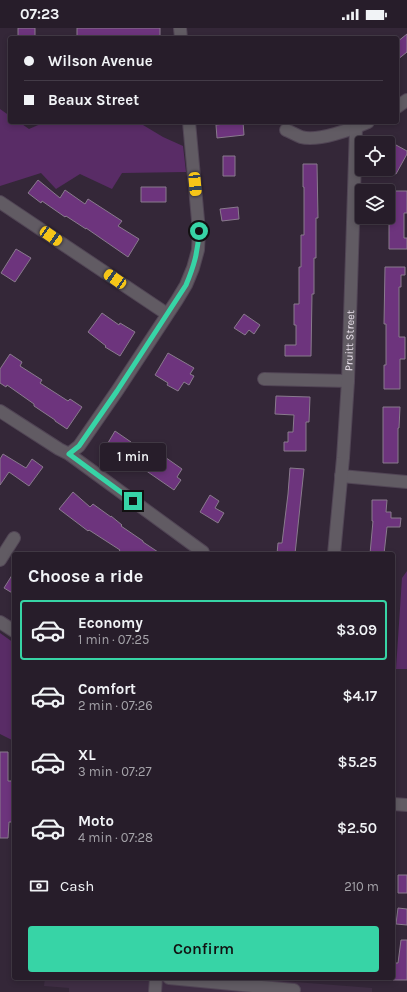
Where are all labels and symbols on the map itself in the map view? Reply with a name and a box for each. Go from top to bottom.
car [188,172,202,196]
route start [190,222,208,240]
car [38,224,64,248]
car [102,267,128,291]
street label: Pruitt Street [342,310,357,371]
callout: 1 min [100,443,166,471]
route end [124,492,142,510]

